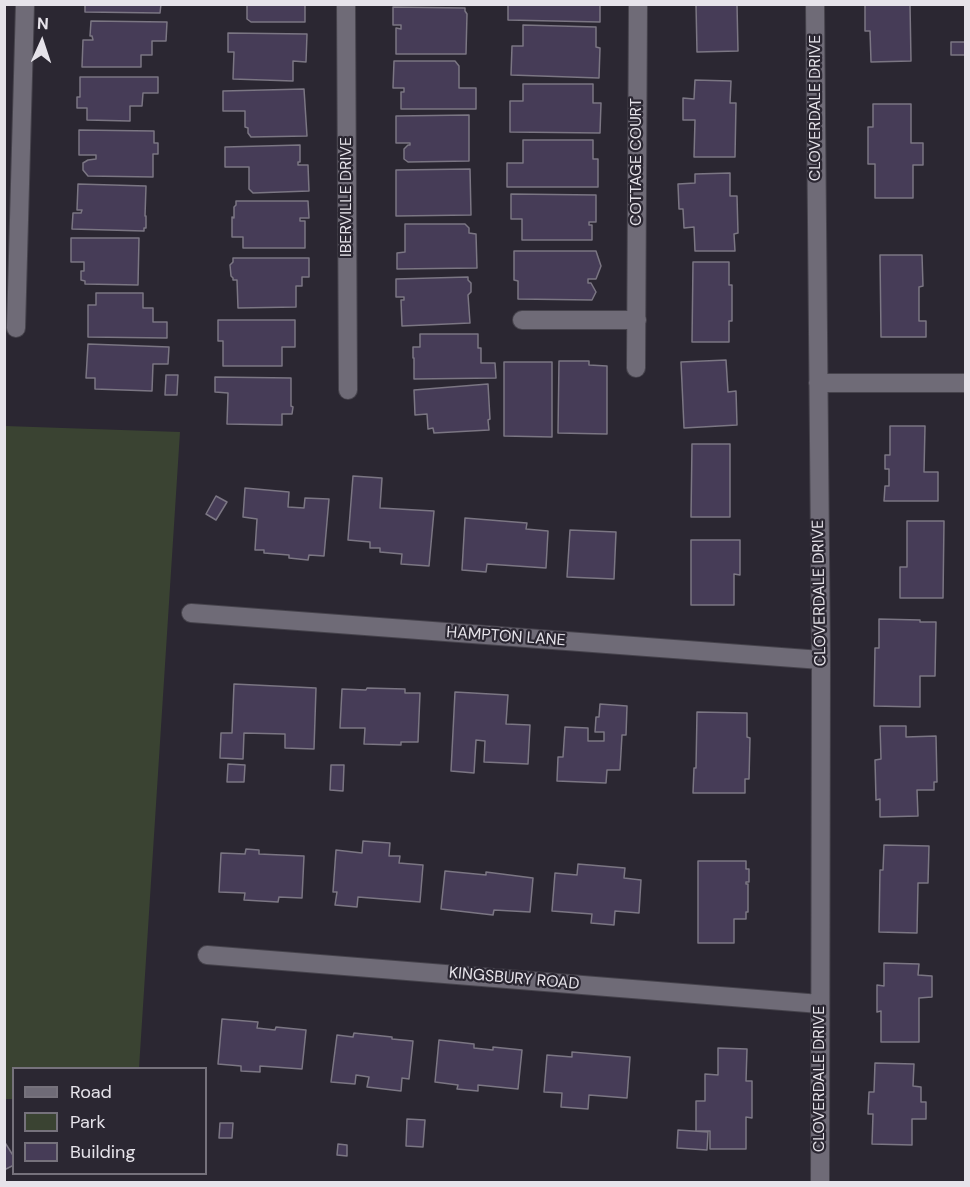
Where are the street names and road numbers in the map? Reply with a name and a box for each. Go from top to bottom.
street label: CLOVERDALE DRIVE [806,35,826,181]
street label: COTTAGE COURT [627,98,647,226]
street label: IBERVILLE DRIVE [337,137,357,257]
street label: CLOVERDALE DRIVE [809,520,831,666]
street label: HAMPTON LANE [446,623,566,651]
street label: KINGSBURY ROAD [448,964,580,994]
street label: CLOVERDALE DRIVE [810,1006,830,1152]

